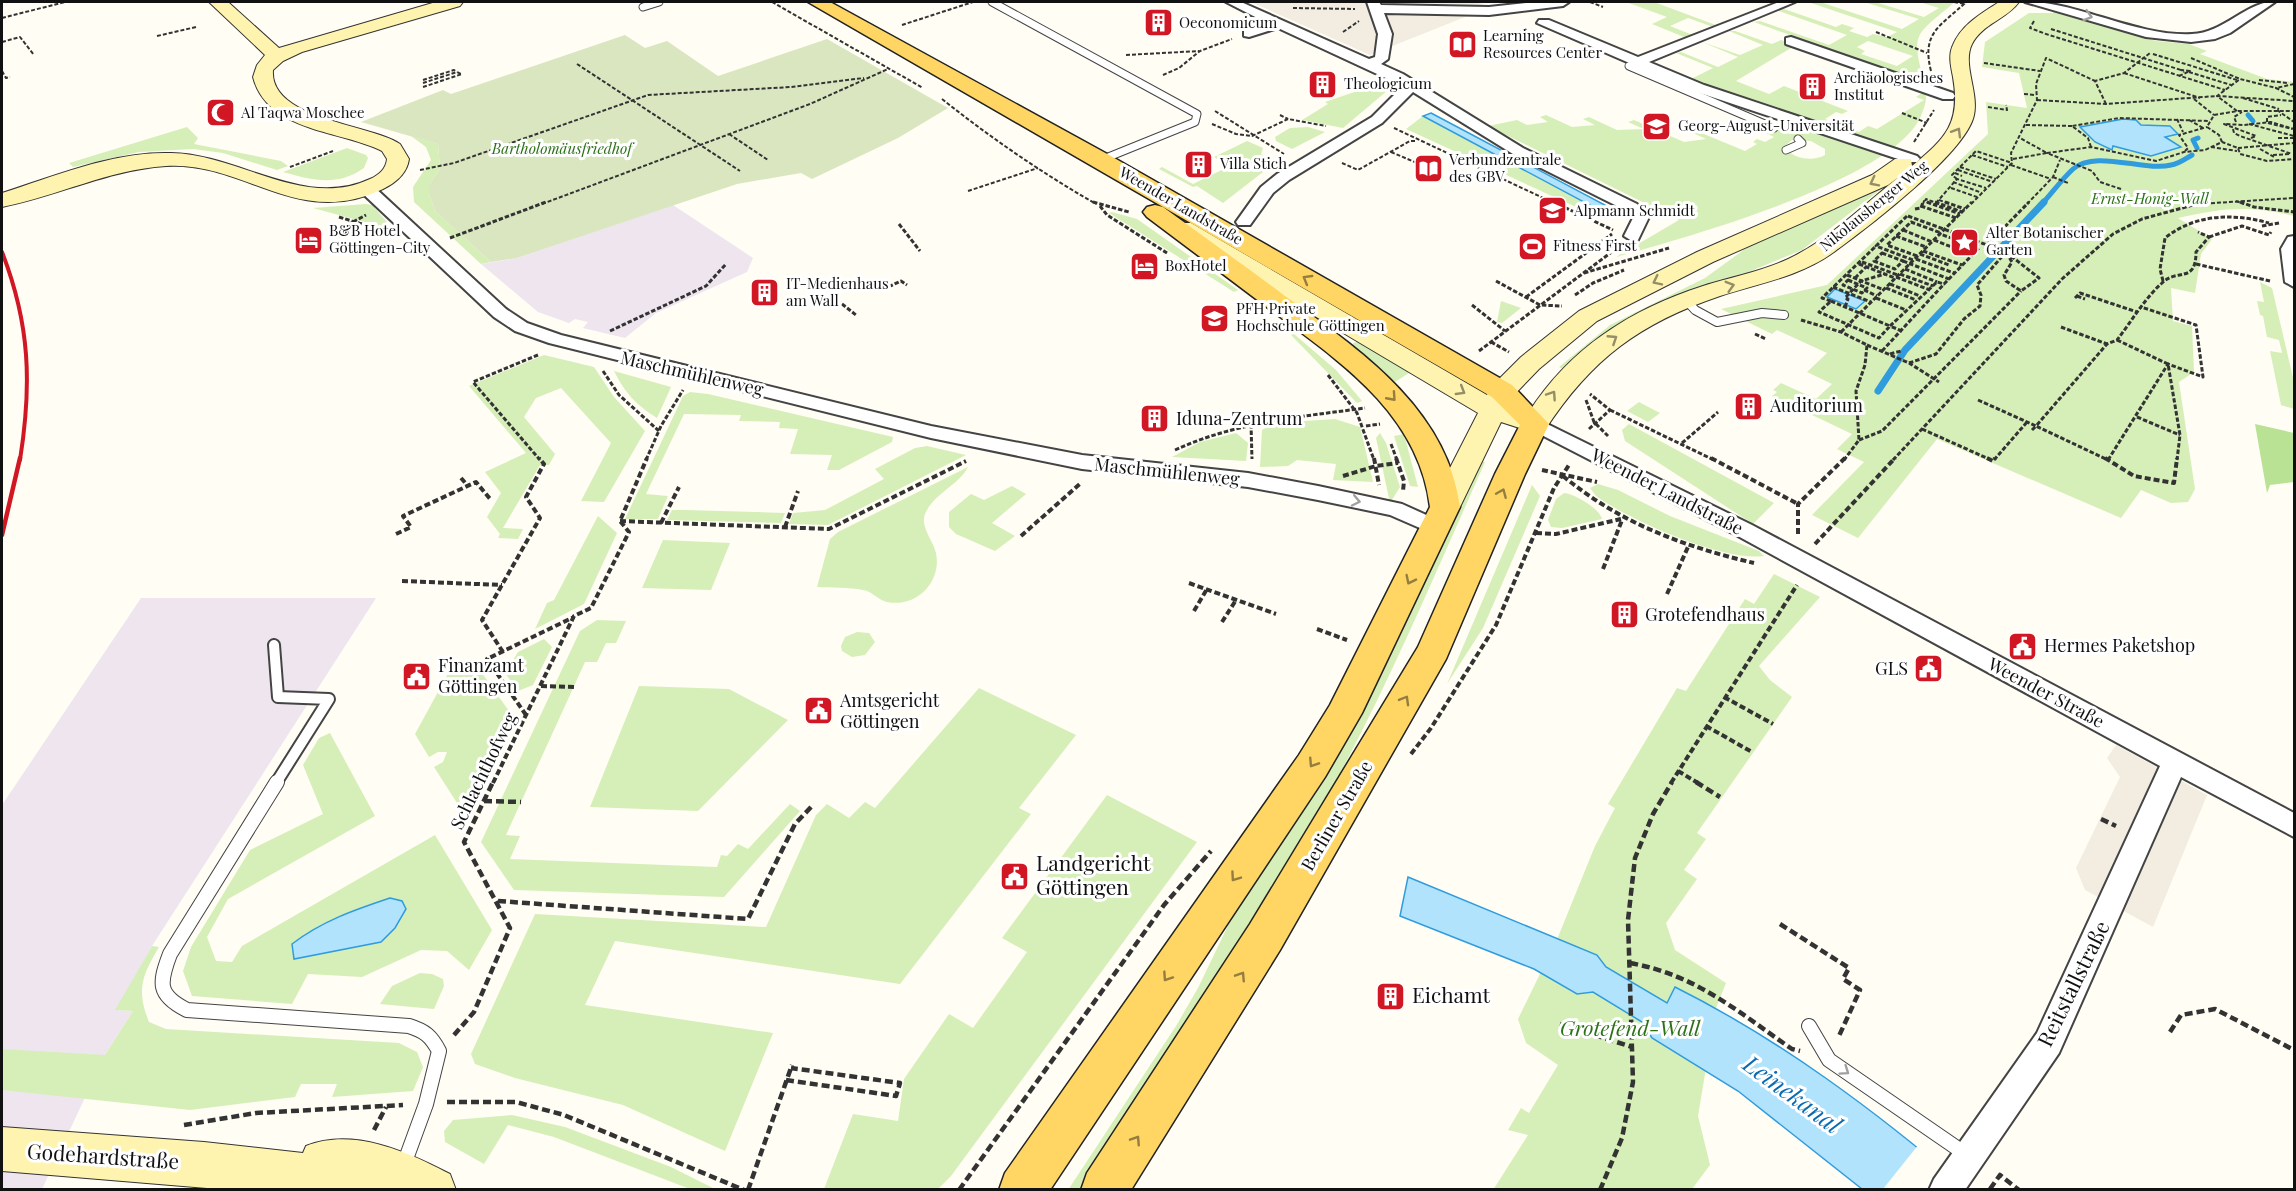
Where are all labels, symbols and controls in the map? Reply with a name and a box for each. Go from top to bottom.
building icon: Oeconomicum [1142,7,1174,39]
one-way arrow [2083,8,2093,21]
place label: Oeconomicum [1179,12,1278,32]
place label: Learning Resources Center [1483,25,1602,62]
library icon: Learning Resources Center [1446,29,1478,61]
place label: Archäologisches Institut [1833,67,1943,104]
building icon: Theologicum [1307,68,1339,100]
building icon: Archäologisches Institut [1797,71,1829,103]
place label: Theologicum [1344,73,1432,93]
mosque icon: Al Taqwa Moschee [204,97,236,129]
place label: Al Taqwa Moschee [240,102,365,122]
school or university icon: Georg-August-Universität [1641,110,1673,142]
place label: Georg-August-Universität [1678,115,1855,135]
one-way arrow [1950,128,1962,138]
park label: Bartholomäusfriedhof [491,138,635,158]
building icon: Villa Stich [1183,148,1215,180]
place label: Verbundzentrale des GBV [1448,149,1561,186]
place label: Villa Stich [1219,153,1287,173]
library icon: Verbundzentrale des GBV [1412,153,1444,185]
street label: Nikolausberger Weg [1815,155,1932,255]
street label: Weender Landstraße [1115,161,1247,249]
one-way arrow [1869,175,1880,186]
park label: Ernst-Honig-Wall [2090,188,2209,208]
school or university icon: Alpmann Schmidt [1537,195,1569,227]
place label: Alpmann Schmidt [1573,200,1696,220]
place label: B&B Hotel Göttingen-City [329,220,431,257]
place label: Alter Botanischer Garten [1985,222,2104,259]
hotel icon: B&B Hotel Göttingen-City [292,224,324,256]
place icon: Alter Botanischer Garten [1949,226,1981,258]
sports icon: Fitness First [1516,230,1548,262]
place label: Fitness First [1553,235,1637,255]
hotel icon: BoxHotel [1128,250,1160,282]
place label: BoxHotel [1165,255,1227,275]
place label: IT-Medienhaus am Wall [786,273,889,310]
one-way arrow [1652,273,1663,285]
one-way arrow [1303,275,1313,286]
building icon: IT-Medienhaus am Wall [749,277,781,309]
one-way arrow [1724,281,1735,293]
place label: PFH Private Hochschule Göttingen [1236,298,1385,335]
school or university icon: PFH Private Hochschule Göttingen [1199,302,1231,334]
one-way arrow [1606,335,1617,346]
street label: Maschmühlenweg [618,345,766,401]
one-way arrow [1455,383,1465,395]
one-way arrow [1385,390,1396,401]
building icon: Auditorium [1733,390,1765,422]
one-way arrow [1545,391,1557,401]
place label: Auditorium [1769,393,1863,417]
building icon: Iduna-Zentrum [1139,403,1171,435]
place label: Iduna-Zentrum [1176,406,1302,430]
street label: Weender Landstraße [1587,442,1748,540]
street label: Maschmühlenweg [1093,451,1241,491]
one-way arrow [1495,488,1507,499]
one-way arrow [1351,494,1361,507]
one-way arrow [1406,574,1417,585]
building icon: Grotefendhaus [1608,599,1640,631]
place label: Grotefendhaus [1645,602,1765,626]
public building icon: Hermes Paketshop [2007,630,2039,662]
place label: Hermes Paketshop [2044,633,2195,657]
street label: Weender Straße [1983,651,2109,733]
place label: Finanzamt Göttingen [438,653,524,698]
public building icon: GLS [1913,653,1945,685]
place label: GLS [1875,656,1908,680]
public building icon: Finanzamt Göttingen [401,660,433,692]
place label: Amtsgericht Göttingen [839,688,940,733]
public building icon: Amtsgericht Göttingen [803,695,835,727]
one-way arrow [1398,696,1410,706]
street label: Schlachthofweg [444,708,522,833]
street label: Berliner Straße [1295,756,1377,875]
one-way arrow [1309,757,1321,767]
place label: Landgericht Göttingen [1036,848,1151,900]
public building icon: Landgericht Göttingen [999,860,1031,892]
one-way arrow [1231,870,1242,881]
street label: Reitstallstraße [2030,916,2115,1051]
one-way arrow [1163,970,1174,981]
one-way arrow [1233,972,1245,982]
building icon: Eichamt [1375,980,1407,1012]
place label: Eichamt [1412,980,1491,1008]
park label: Grotefend-Wall [1560,1013,1701,1041]
water label: Leinekanal [1737,1046,1850,1141]
one-way arrow [1838,1063,1849,1074]
street label: Godehardstraße [26,1136,180,1174]
one-way arrow [1128,1136,1140,1146]

